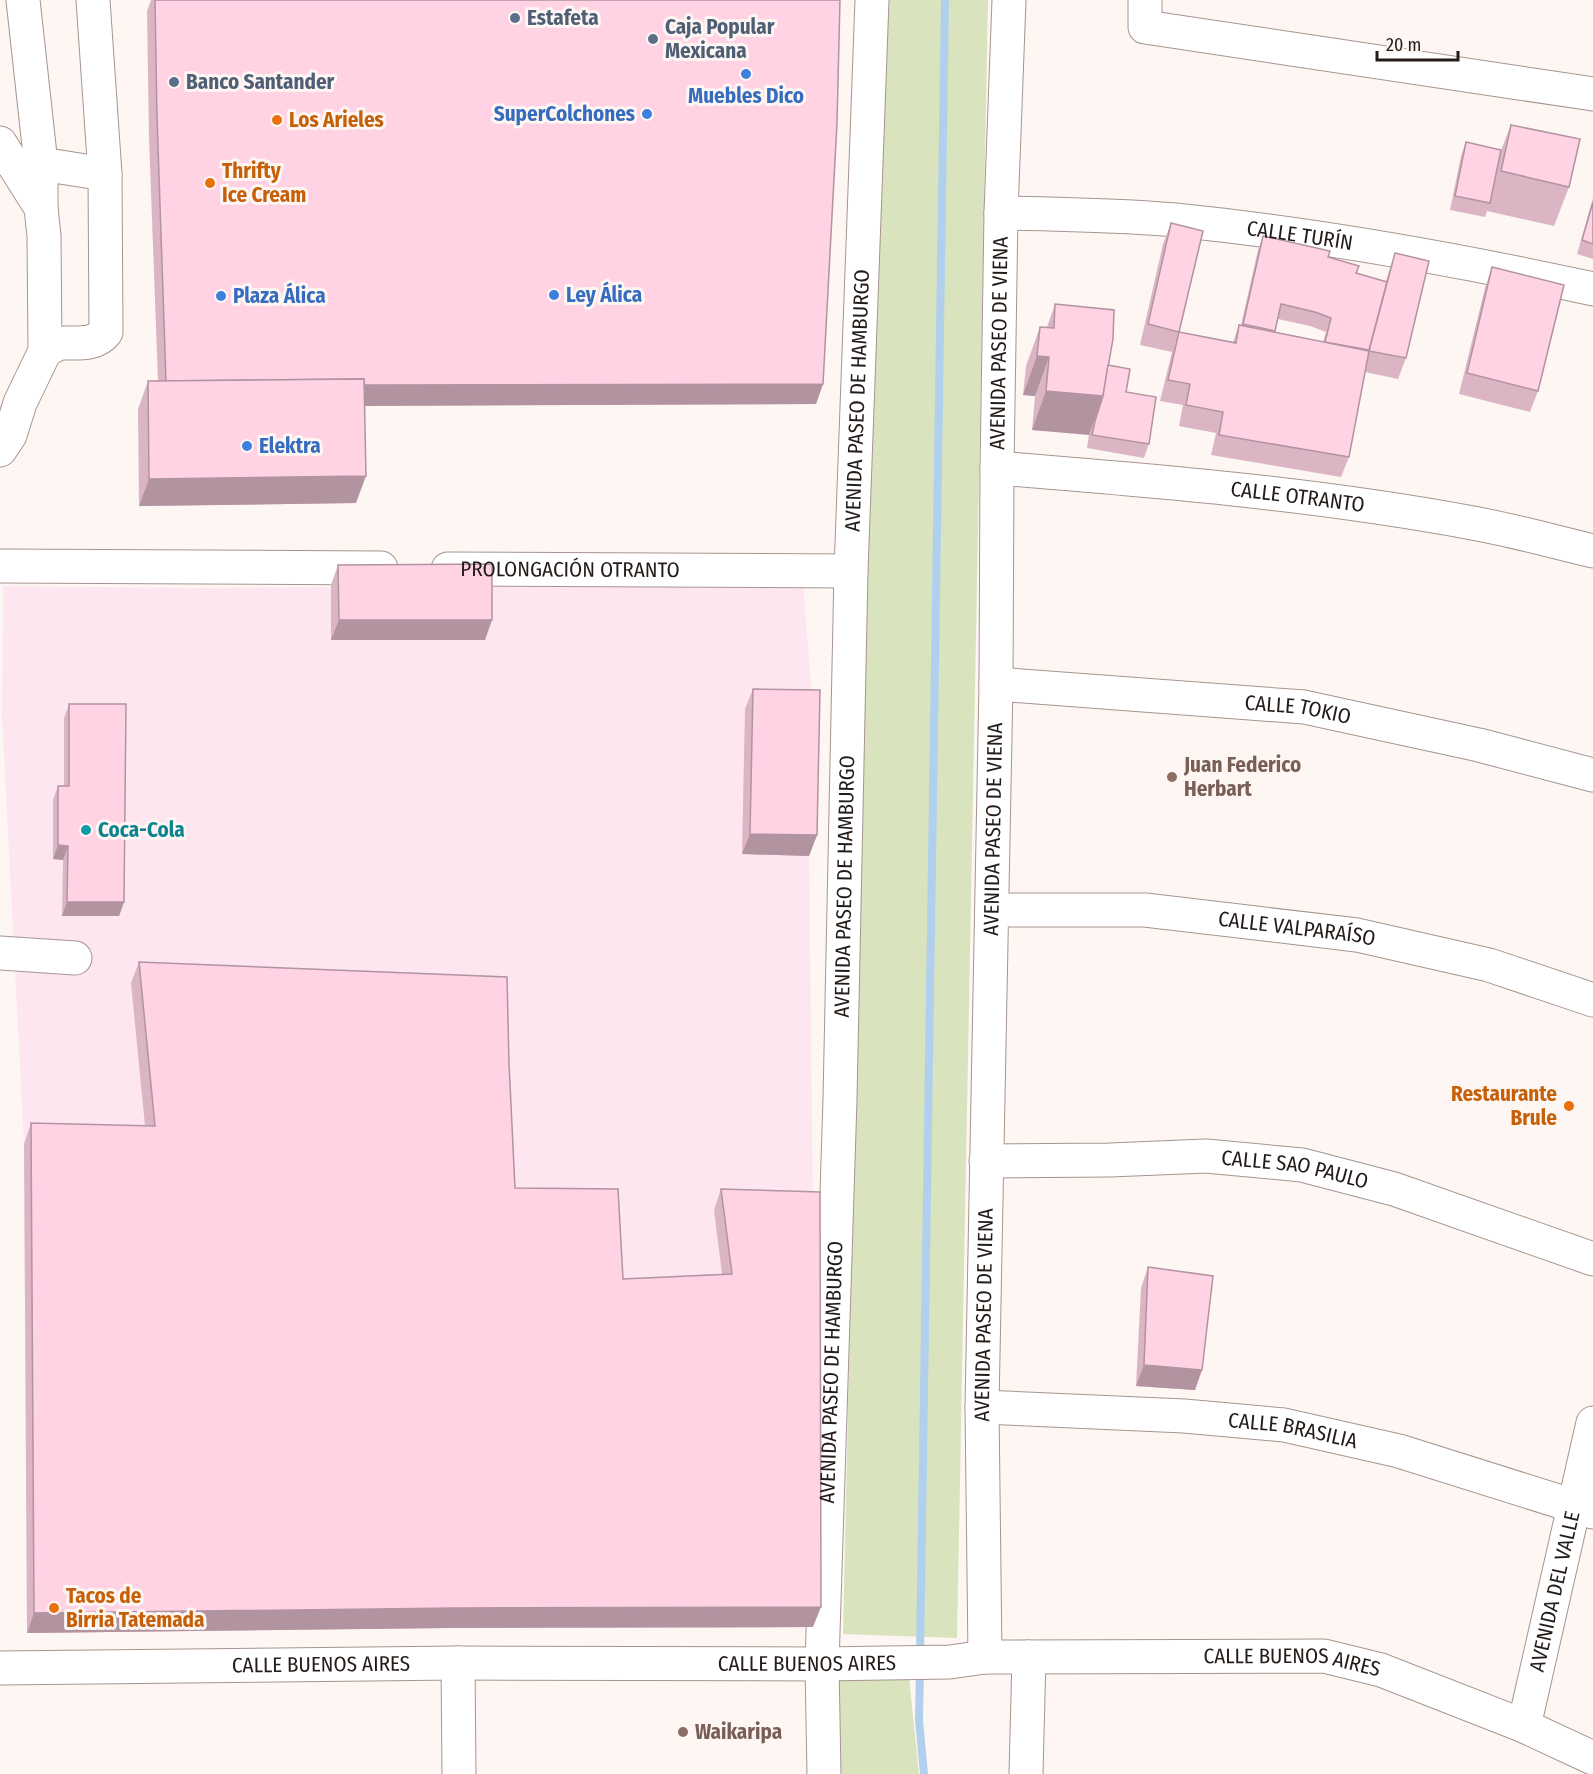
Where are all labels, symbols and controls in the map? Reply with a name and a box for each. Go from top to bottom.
place label: Estafeta [527,5,599,31]
marker: Estafeta [508,11,522,25]
place label: Caja Popular Mexicana [665,14,775,64]
scale bar [1377,24,1458,62]
marker: Caja Popular Mexicana [646,32,660,46]
text: 20 m [1386,34,1421,56]
marker: Muebles Dico [739,67,753,81]
place label: Banco Santander [186,69,335,95]
marker: Banco Santander [167,75,181,89]
place label: Muebles Dico [688,83,804,109]
place label: SuperColchones [494,101,635,127]
place label: Los Arieles [289,107,384,133]
marker: SuperColchones [640,107,654,121]
marker: Los Arieles [270,113,284,127]
place label: Thrifty Ice Cream [222,158,306,208]
marker: Thrifty Ice Cream [203,176,217,190]
street label: CALLE TURÍN [1245,215,1355,256]
street label: AVENIDA PASEO DE VIENA [984,236,1014,450]
street label: AVENIDA PASEO DE HAMBURGO [839,269,875,532]
place label: Ley Álica [566,281,642,308]
place label: Plaza Álica [233,282,326,309]
marker: Ley Álica [547,288,561,302]
marker: Plaza Álica [214,289,228,303]
place label: Elektra [259,433,321,459]
marker: Elektra [240,439,254,453]
street label: CALLE OTRANTO [1229,476,1366,518]
street label: PROLONGACIÓN OTRANTO [460,556,680,583]
street label: CALLE TOKIO [1244,690,1353,730]
street label: AVENIDA PASEO DE VIENA [978,722,1008,936]
place label: Juan Federico Herbart [1183,752,1301,802]
street label: AVENIDA PASEO DE HAMBURGO [829,755,860,1018]
marker: Juan Federico Herbart [1165,770,1179,784]
place label: Coca-Cola [98,817,185,843]
marker: Coca-Cola [79,823,93,837]
street label: CALLE VALPARAÍSO [1217,906,1378,952]
place label: Restaurante Brule [1451,1081,1557,1131]
marker: Restaurante Brule [1562,1099,1576,1113]
street label: CALLE SAO PAULO [1220,1144,1371,1195]
street label: AVENIDA PASEO DE VIENA [969,1208,999,1422]
street label: AVENIDA PASEO DE HAMBURGO [814,1241,848,1504]
street label: CALLE BRASILIA [1227,1407,1360,1454]
street label: AVENIDA DEL VALLE [1524,1509,1586,1674]
place label: Tacos de Birria Tatemada [66,1583,204,1633]
marker: Tacos de Birria Tatemada [47,1601,61,1615]
street label: CALLE BUENOS AIRES [1203,1643,1383,1682]
street label: CALLE BUENOS AIRES [718,1650,896,1677]
street label: CALLE BUENOS AIRES [232,1651,410,1678]
place label: Waikaripa [695,1719,782,1745]
marker: Waikaripa [676,1725,690,1739]

